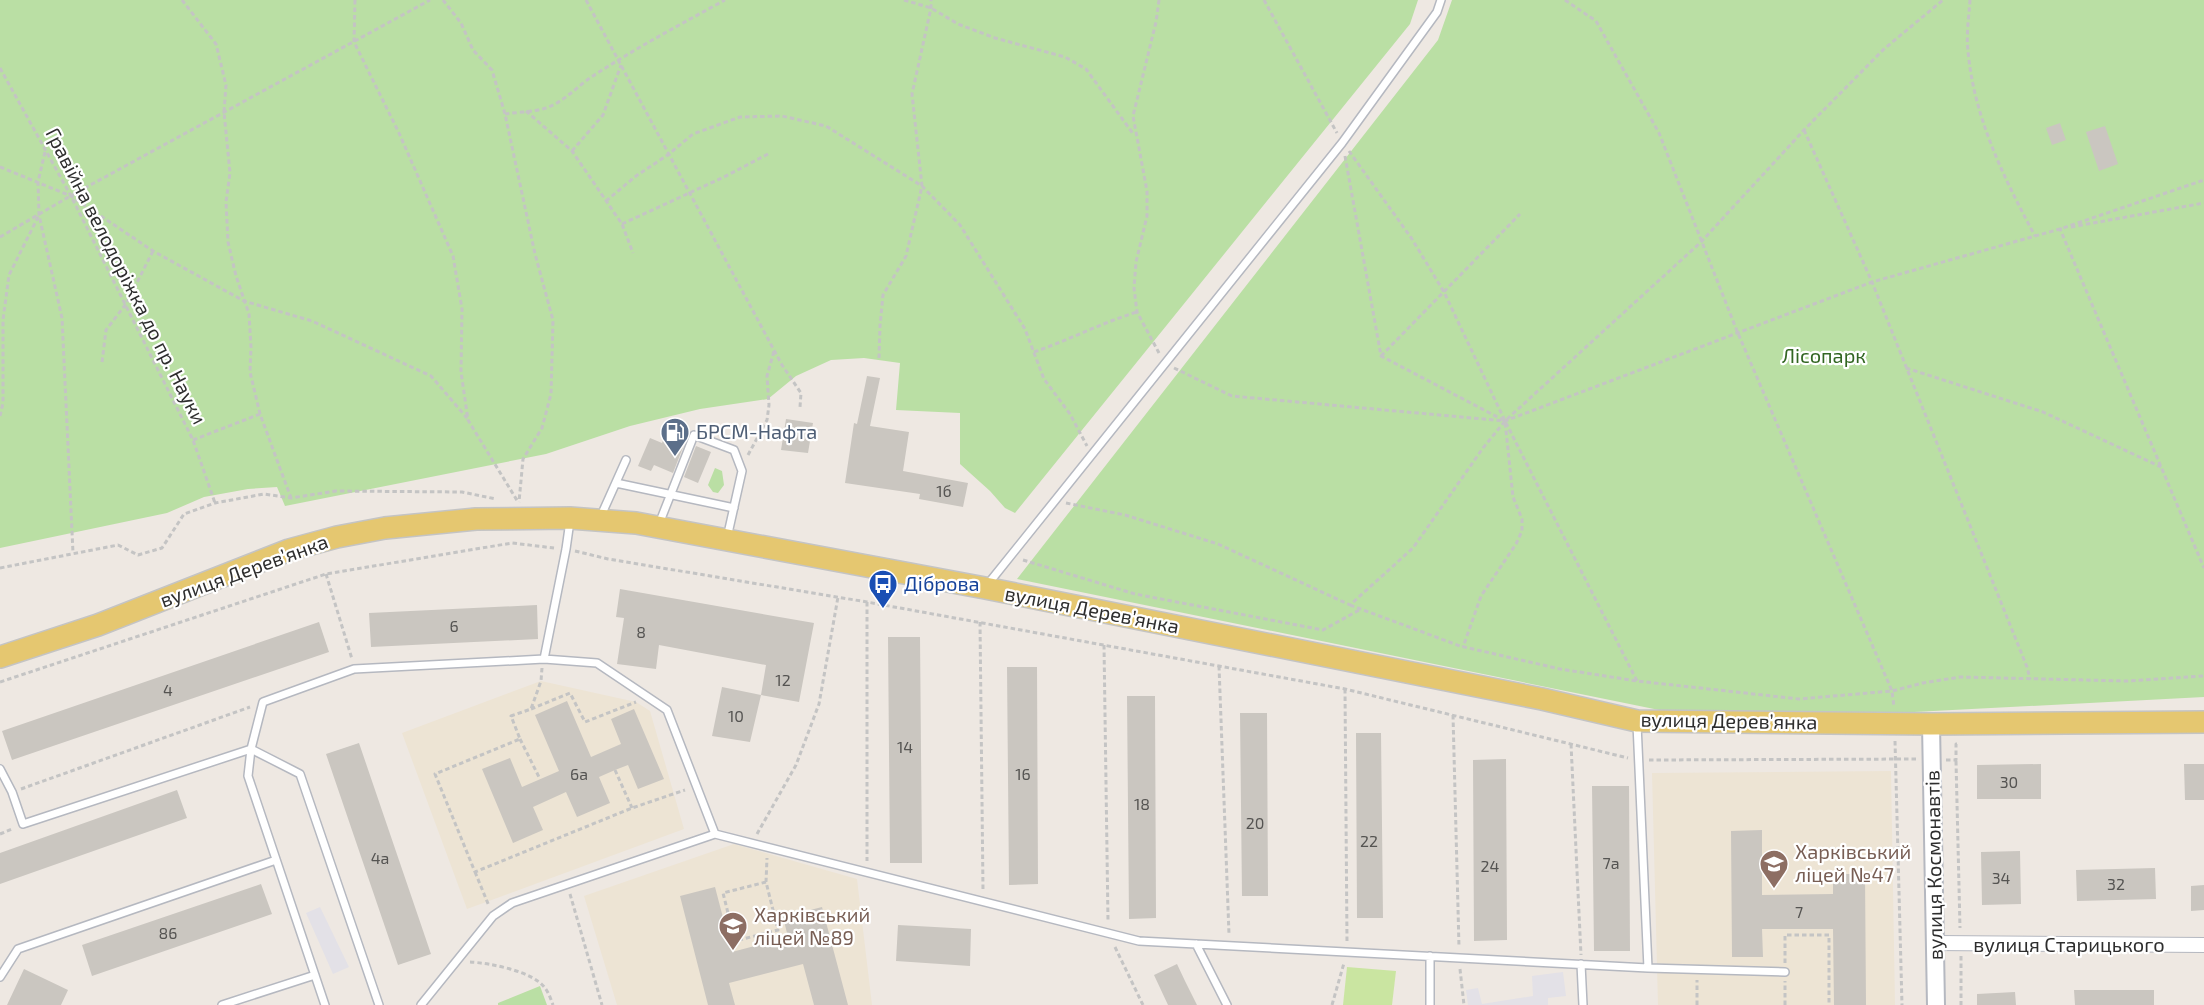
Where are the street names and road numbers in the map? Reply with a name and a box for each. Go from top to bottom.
street label: Гравійна велодоріжка до пр. Науки [41,123,212,428]
street label: вулиця Дерев’янка [156,529,331,613]
street label: вулиця Дерев’янка [1003,580,1181,639]
street label: вулиця Дерев’янка [1640,706,1818,735]
street label: вулиця Космонавтів [1919,770,1948,960]
street label: вулиця Старицького [1973,932,2165,957]

